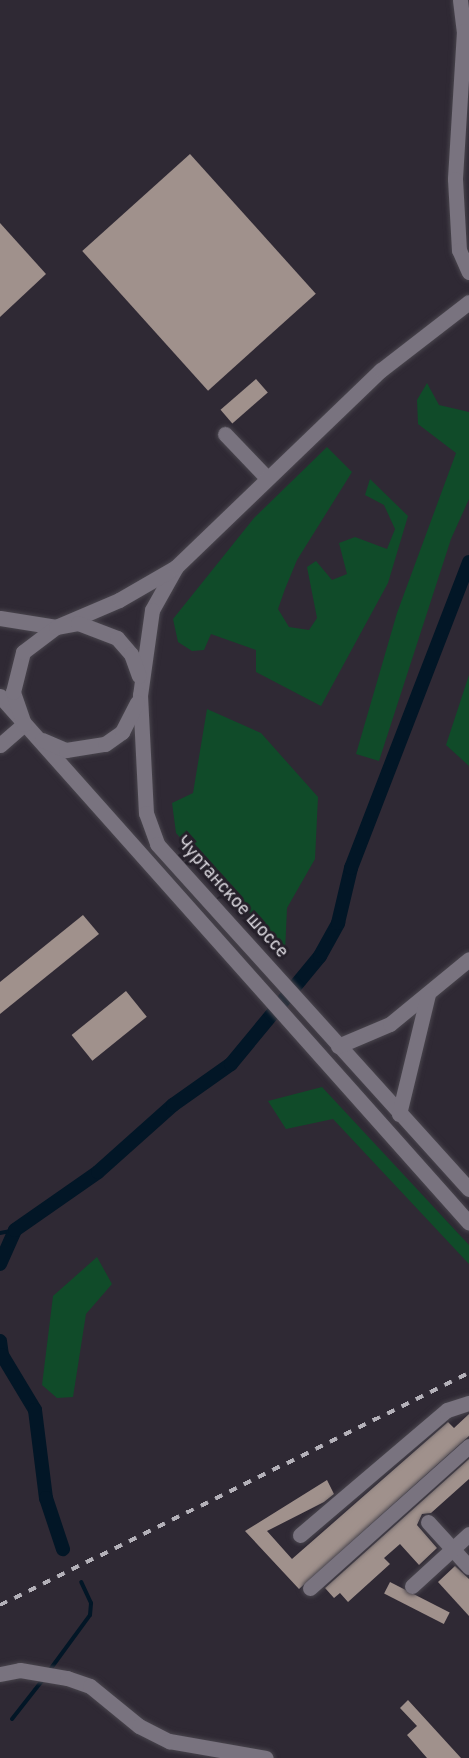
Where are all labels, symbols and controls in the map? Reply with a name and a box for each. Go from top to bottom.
street label: Чуртанское шоссе [171,833,291,963]

